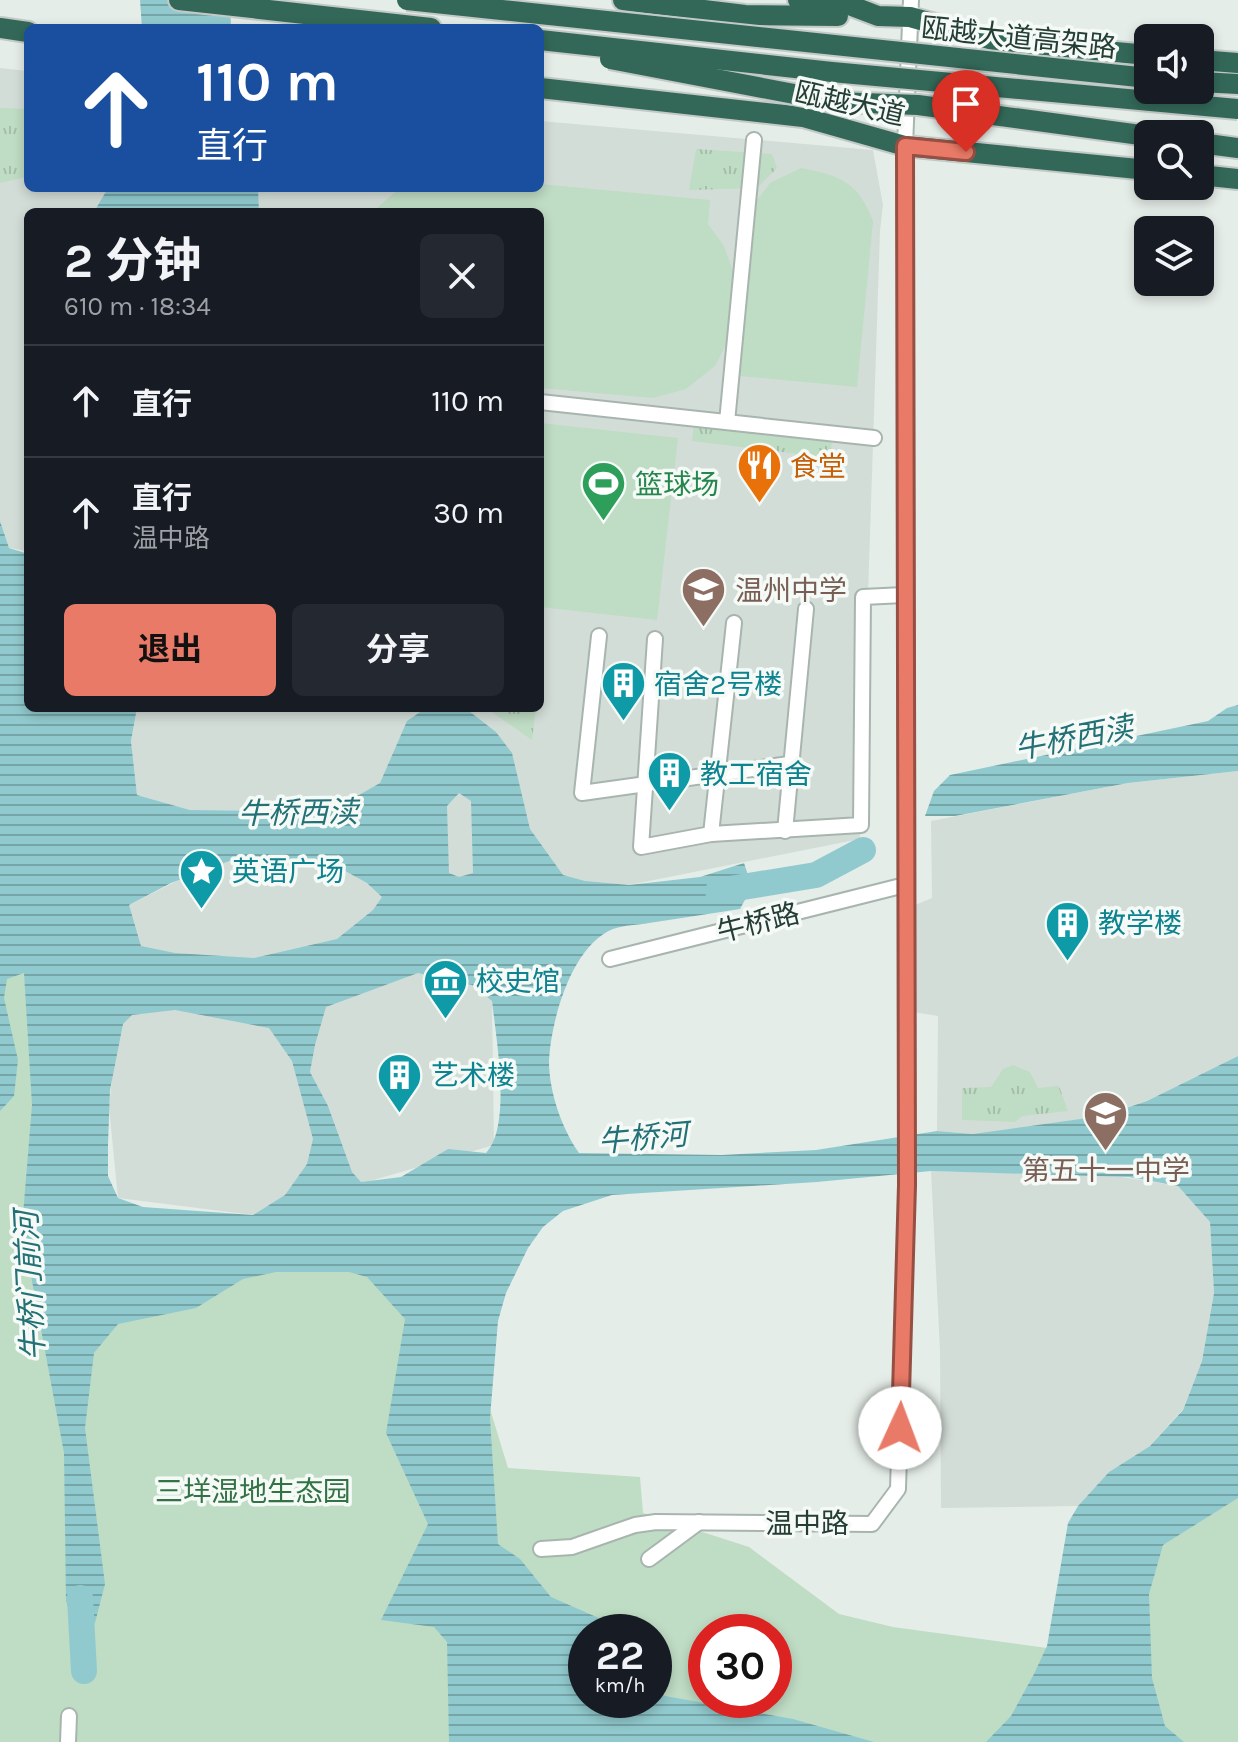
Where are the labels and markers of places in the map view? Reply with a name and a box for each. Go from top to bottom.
pin [932,70,1000,152]
restaurant icon: 食堂 [735,442,783,505]
place label: 食堂 [790,450,846,483]
sports icon: 篮球场 [580,460,628,523]
place label: 篮球场 [635,468,719,501]
school or university icon: 温州中学 [680,566,728,629]
place label: 温州中学 [735,574,847,607]
building icon: 宿舍2号楼 [599,660,647,723]
place label: 宿舍2号楼 [654,668,782,701]
building icon: 教工宿舍 [645,750,693,813]
place label: 教工宿舍 [700,758,812,791]
place icon: 英语广场 [177,847,225,910]
place label: 英语广场 [232,855,344,888]
building icon: 教学楼 [1043,899,1091,962]
place label: 教学楼 [1098,907,1182,940]
museum icon: 校史馆 [421,957,469,1020]
place label: 校史馆 [476,965,560,998]
building icon: 艺术楼 [376,1051,424,1114]
place label: 艺术楼 [431,1059,515,1092]
school or university icon: 第五十一中学 [1082,1089,1130,1152]
place label: 第五十一中学 [1022,1154,1190,1187]

